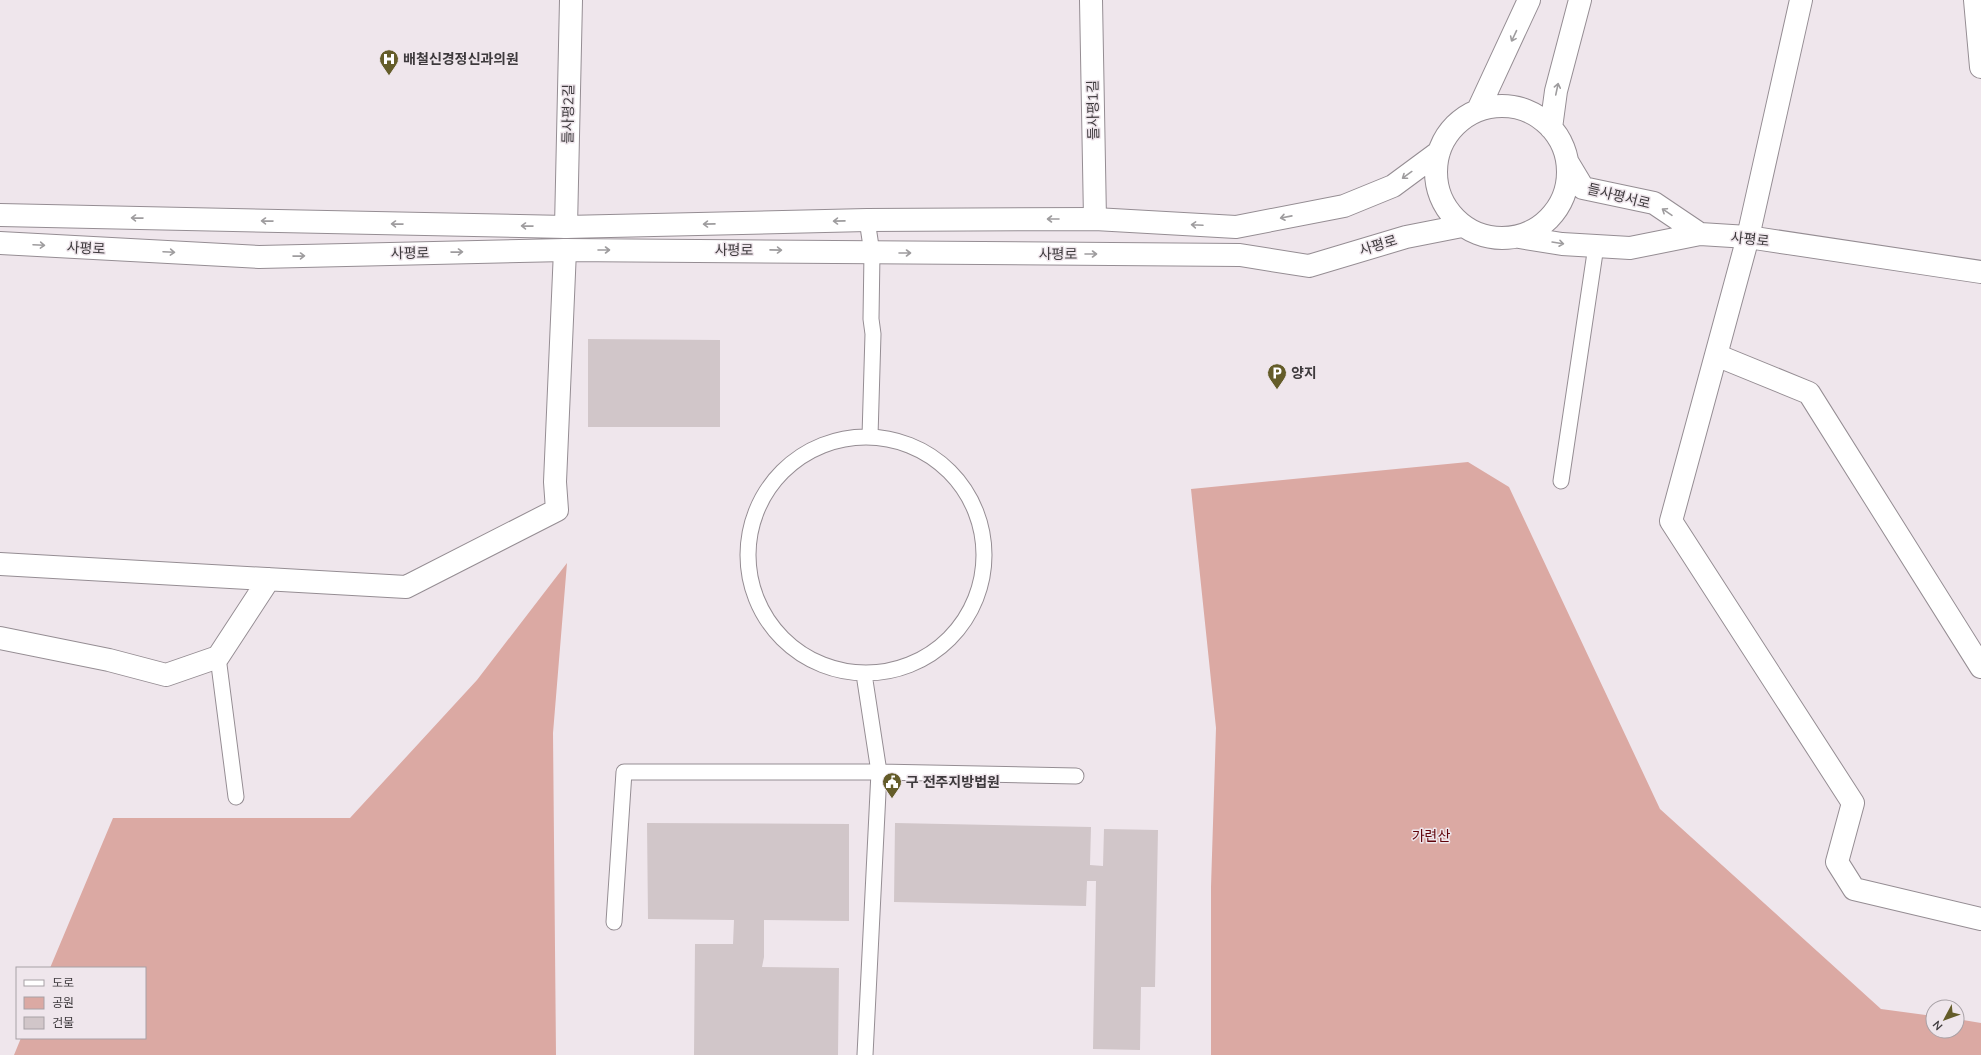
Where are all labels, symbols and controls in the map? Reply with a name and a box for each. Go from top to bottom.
one-way arrow [1510,29,1517,41]
hospital icon: 배철신경정신과의원 [378,48,400,76]
place label: 배철신경정신과의원 [403,50,519,68]
street label: 들사평1길 [1083,80,1103,140]
one-way arrow [1553,83,1561,96]
street label: 들사평2길 [558,84,578,144]
one-way arrow [1402,171,1413,179]
street label: 들사평서로 [1586,179,1653,213]
one-way arrow [1662,208,1673,216]
one-way arrow [131,214,144,222]
one-way arrow [1280,214,1293,222]
one-way arrow [1047,215,1060,223]
one-way arrow [261,217,274,225]
one-way arrow [833,217,846,224]
one-way arrow [391,220,404,227]
one-way arrow [703,220,716,228]
one-way arrow [1191,222,1204,229]
one-way arrow [521,223,534,230]
street label: 사평로 [1730,228,1770,250]
street label: 사평로 [1357,231,1399,259]
street label: 사평로 [66,238,106,258]
one-way arrow [1551,239,1564,247]
street label: 사평로 [715,241,753,259]
one-way arrow [32,242,45,249]
street label: 사평로 [391,244,430,262]
street label: 사평로 [1039,245,1077,263]
one-way arrow [597,246,610,254]
one-way arrow [769,247,782,254]
one-way arrow [162,248,175,256]
one-way arrow [450,248,463,256]
one-way arrow [898,249,911,257]
one-way arrow [1084,250,1097,258]
one-way arrow [292,252,305,260]
parking icon: 양지 [1266,362,1288,390]
place label: 양지 [1291,364,1317,382]
public building icon: 구 전주지방법원 [881,771,903,799]
place label: 구 전주지방법원 [906,773,1000,791]
park label: 가련산 [1412,827,1450,845]
legend [16,967,146,1039]
text: 도로 [52,975,74,990]
text: 공원 [52,995,74,1010]
north arrow [1925,999,1965,1039]
text: 건물 [52,1015,74,1030]
text: N [1929,1018,1945,1033]

